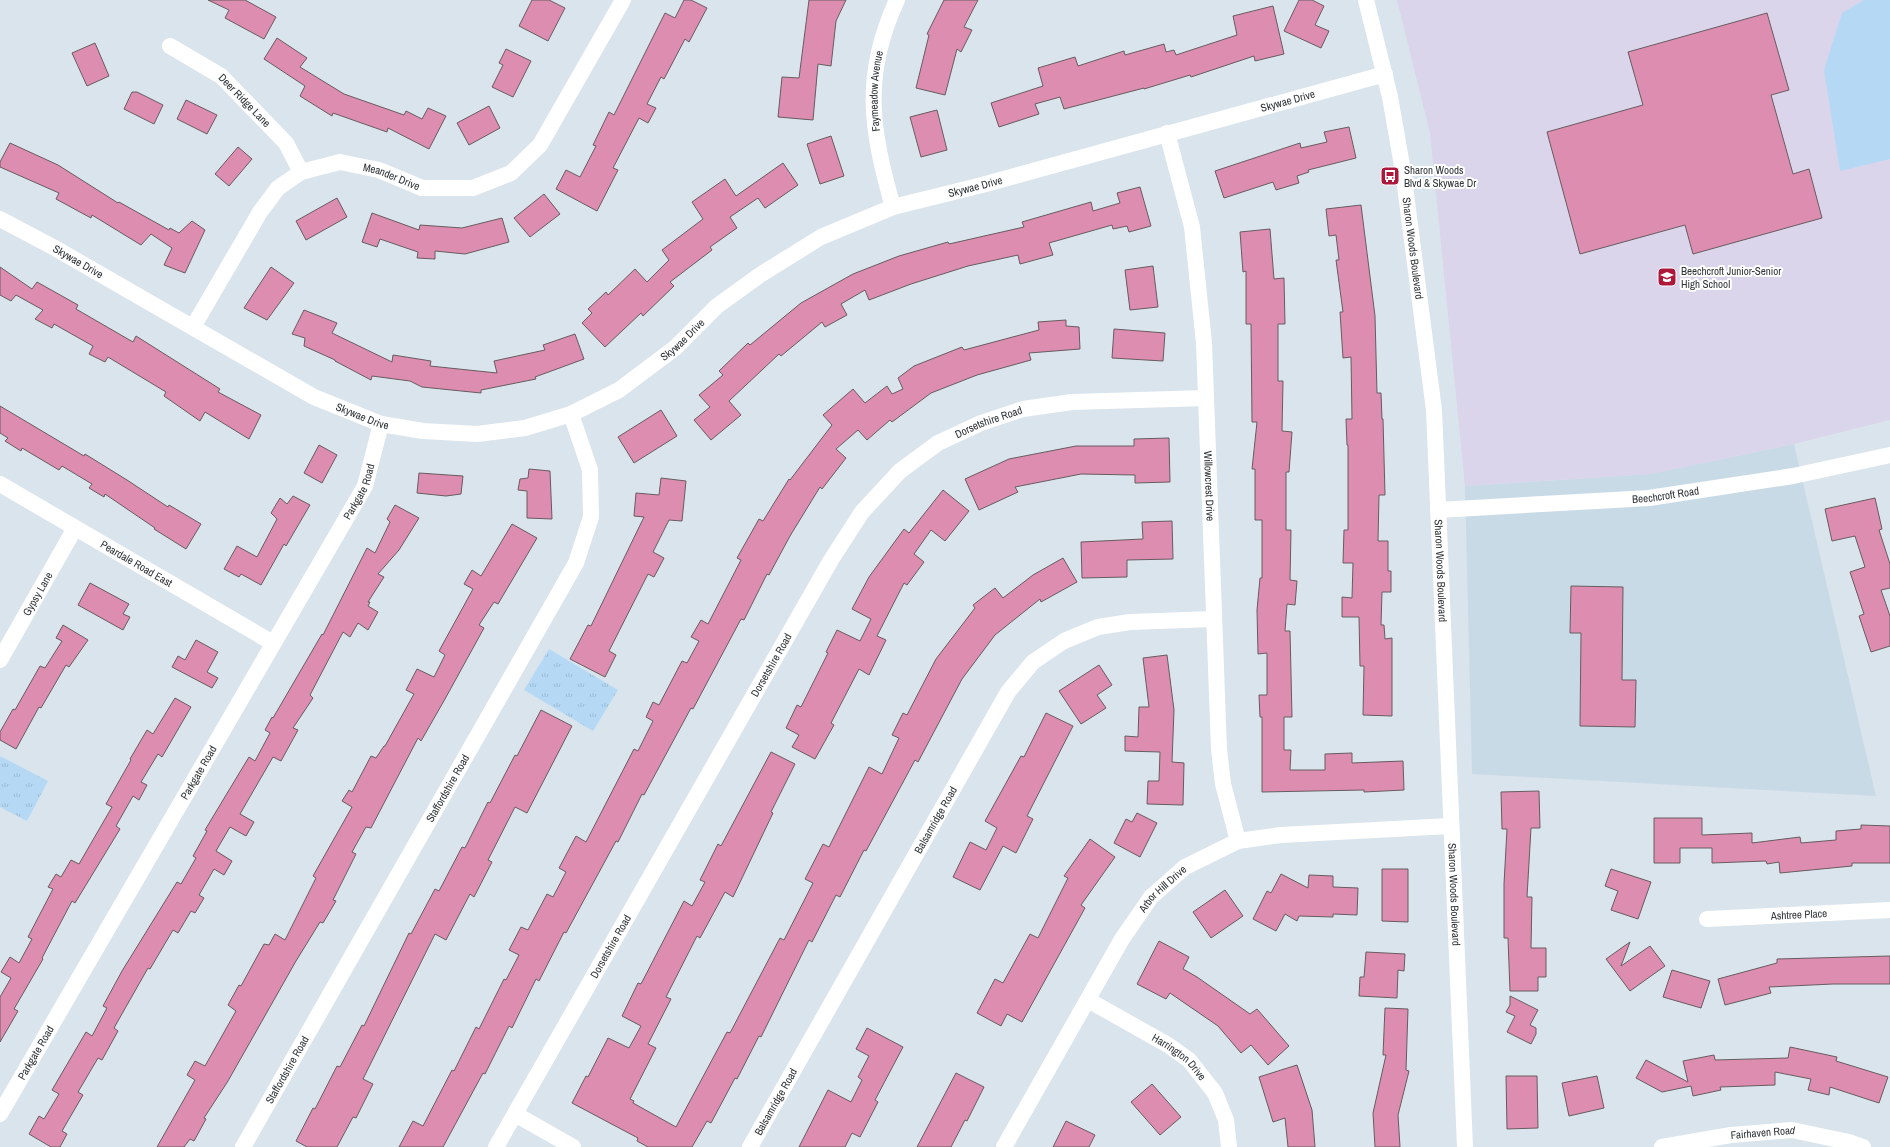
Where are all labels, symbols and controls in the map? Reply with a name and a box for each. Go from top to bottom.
street label: Faymeadow Avenue [867,49,886,132]
street label: Deer Ridge Lane [216,71,274,130]
street label: Skywae Drive [1259,87,1316,115]
street label: Meander Drive [362,160,422,193]
place label: Sharon Woods Blvd & Skywae Dr [1404,163,1476,190]
bus stop icon: Sharon Woods Blvd & Skywae Dr [1379,165,1401,187]
street label: Skywae Drive [947,173,1004,200]
street label: Sharon Woods Boulevard [1399,196,1427,300]
street label: Skywae Drive [51,242,106,281]
place label: Beechcroft Junior-Senior High School [1681,264,1781,291]
school or university icon: Beechcroft Junior-Senior High School [1656,266,1678,288]
street label: Skywae Drive [657,316,707,364]
street label: Skywae Drive [334,400,390,432]
street label: Dorsetshire Road [953,403,1024,441]
street label: Willowcrest Drive [1201,451,1218,521]
street label: Parkgate Road [340,462,377,522]
street label: Beechcroft Road [1632,483,1700,506]
street label: Sharon Woods Boulevard [1432,519,1450,623]
street label: Peardale Road East [98,537,175,590]
street label: Gypsy Lane [20,569,56,618]
street label: Dorsetshire Road [747,631,795,699]
street label: Parkgate Road [177,743,220,802]
street label: Staffordshire Road [423,752,472,825]
street label: Balsamridge Road [911,784,960,856]
street label: Sharon Woods Boulevard [1445,843,1464,946]
street label: Arbor Hill Drive [1135,862,1189,916]
street label: Ashtree Place [1769,906,1827,923]
street label: Dorsetshire Road [587,912,634,981]
street label: Parkgate Road [14,1023,57,1082]
street label: Harrington Drive [1150,1030,1209,1083]
street label: Staffordshire Road [262,1033,312,1106]
street label: Balsamridge Road [751,1066,800,1138]
street label: Fairhaven Road [1730,1123,1796,1142]

